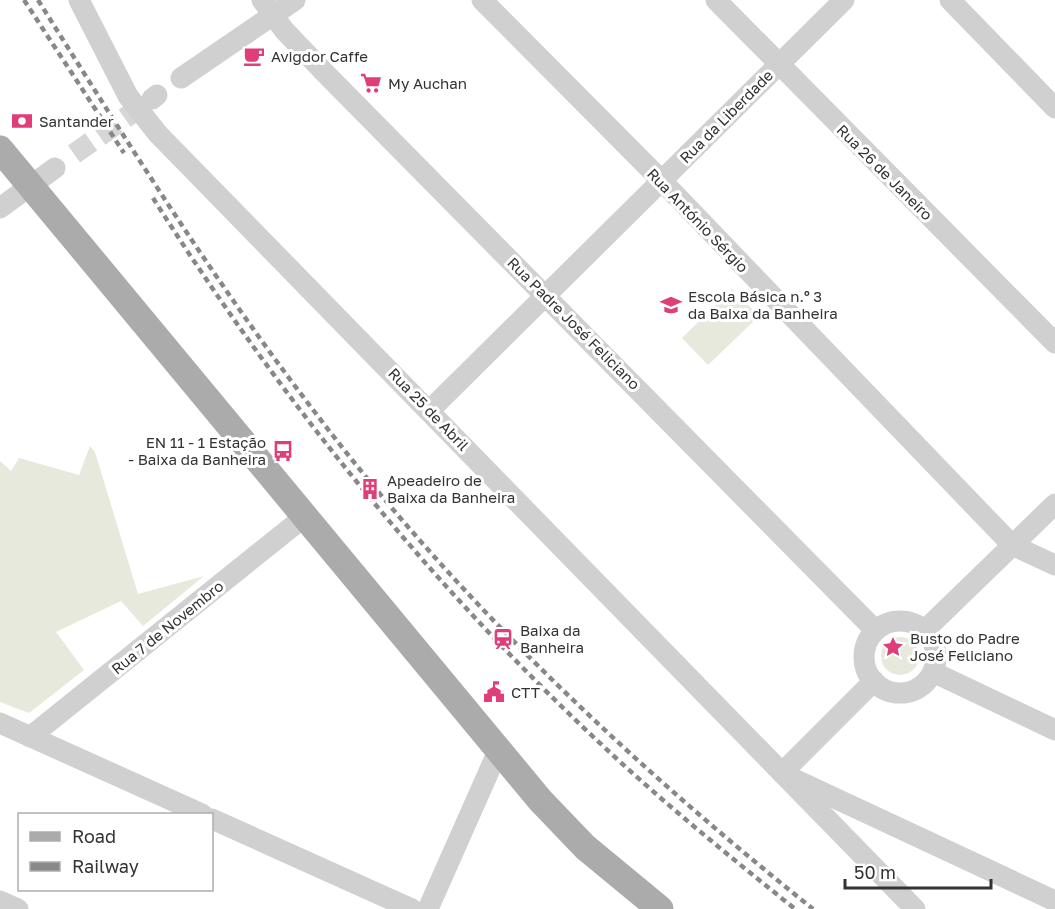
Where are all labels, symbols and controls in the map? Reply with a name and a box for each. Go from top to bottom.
cafe icon: Avigdor Caffe [242,44,266,68]
place label: Avigdor Caffe [271,47,368,65]
street label: Rua da Liberdade [676,65,777,166]
supermarket icon: My Auchan [359,71,383,95]
place label: My Auchan [388,74,467,92]
bank icon: Santander [10,109,34,133]
place label: Santander [39,112,114,130]
street label: Rua 26 de Janeiro [833,120,937,224]
street label: Rua António Sérgio [644,164,752,276]
street label: Rua Padre José Feliciano [504,253,644,393]
place label: Escola Básica n.º 3 da Baixa da Banheira [688,287,838,322]
school or university icon: Escola Básica n.º 3 da Baixa da Banheira [659,293,683,317]
street label: Rua 25 de Abril [385,364,473,454]
place label: EN 11 - 1 Estação - Baixa da Banheira [128,433,266,468]
bus stop icon: EN 11 - 1 Estação - Baixa da Banheira [271,439,295,463]
place label: Apeadeiro de Baixa da Banheira [387,471,515,506]
building icon: Apeadeiro de Baixa da Banheira [358,477,382,501]
street label: Rua 7 de Novembro [107,576,227,678]
place label: Baixa da Banheira [520,621,584,656]
station icon: Baixa da Banheira [491,627,515,651]
place label: Busto do Padre José Feliciano [910,629,1020,664]
place icon: Busto do Padre José Feliciano [881,635,905,659]
public building icon: CTT [482,680,506,704]
place label: CTT [511,683,540,701]
legend [18,813,213,891]
text: Road [72,825,116,847]
scale bar [845,852,990,890]
text: Railway [72,855,139,877]
text: 50 m [854,861,896,883]

